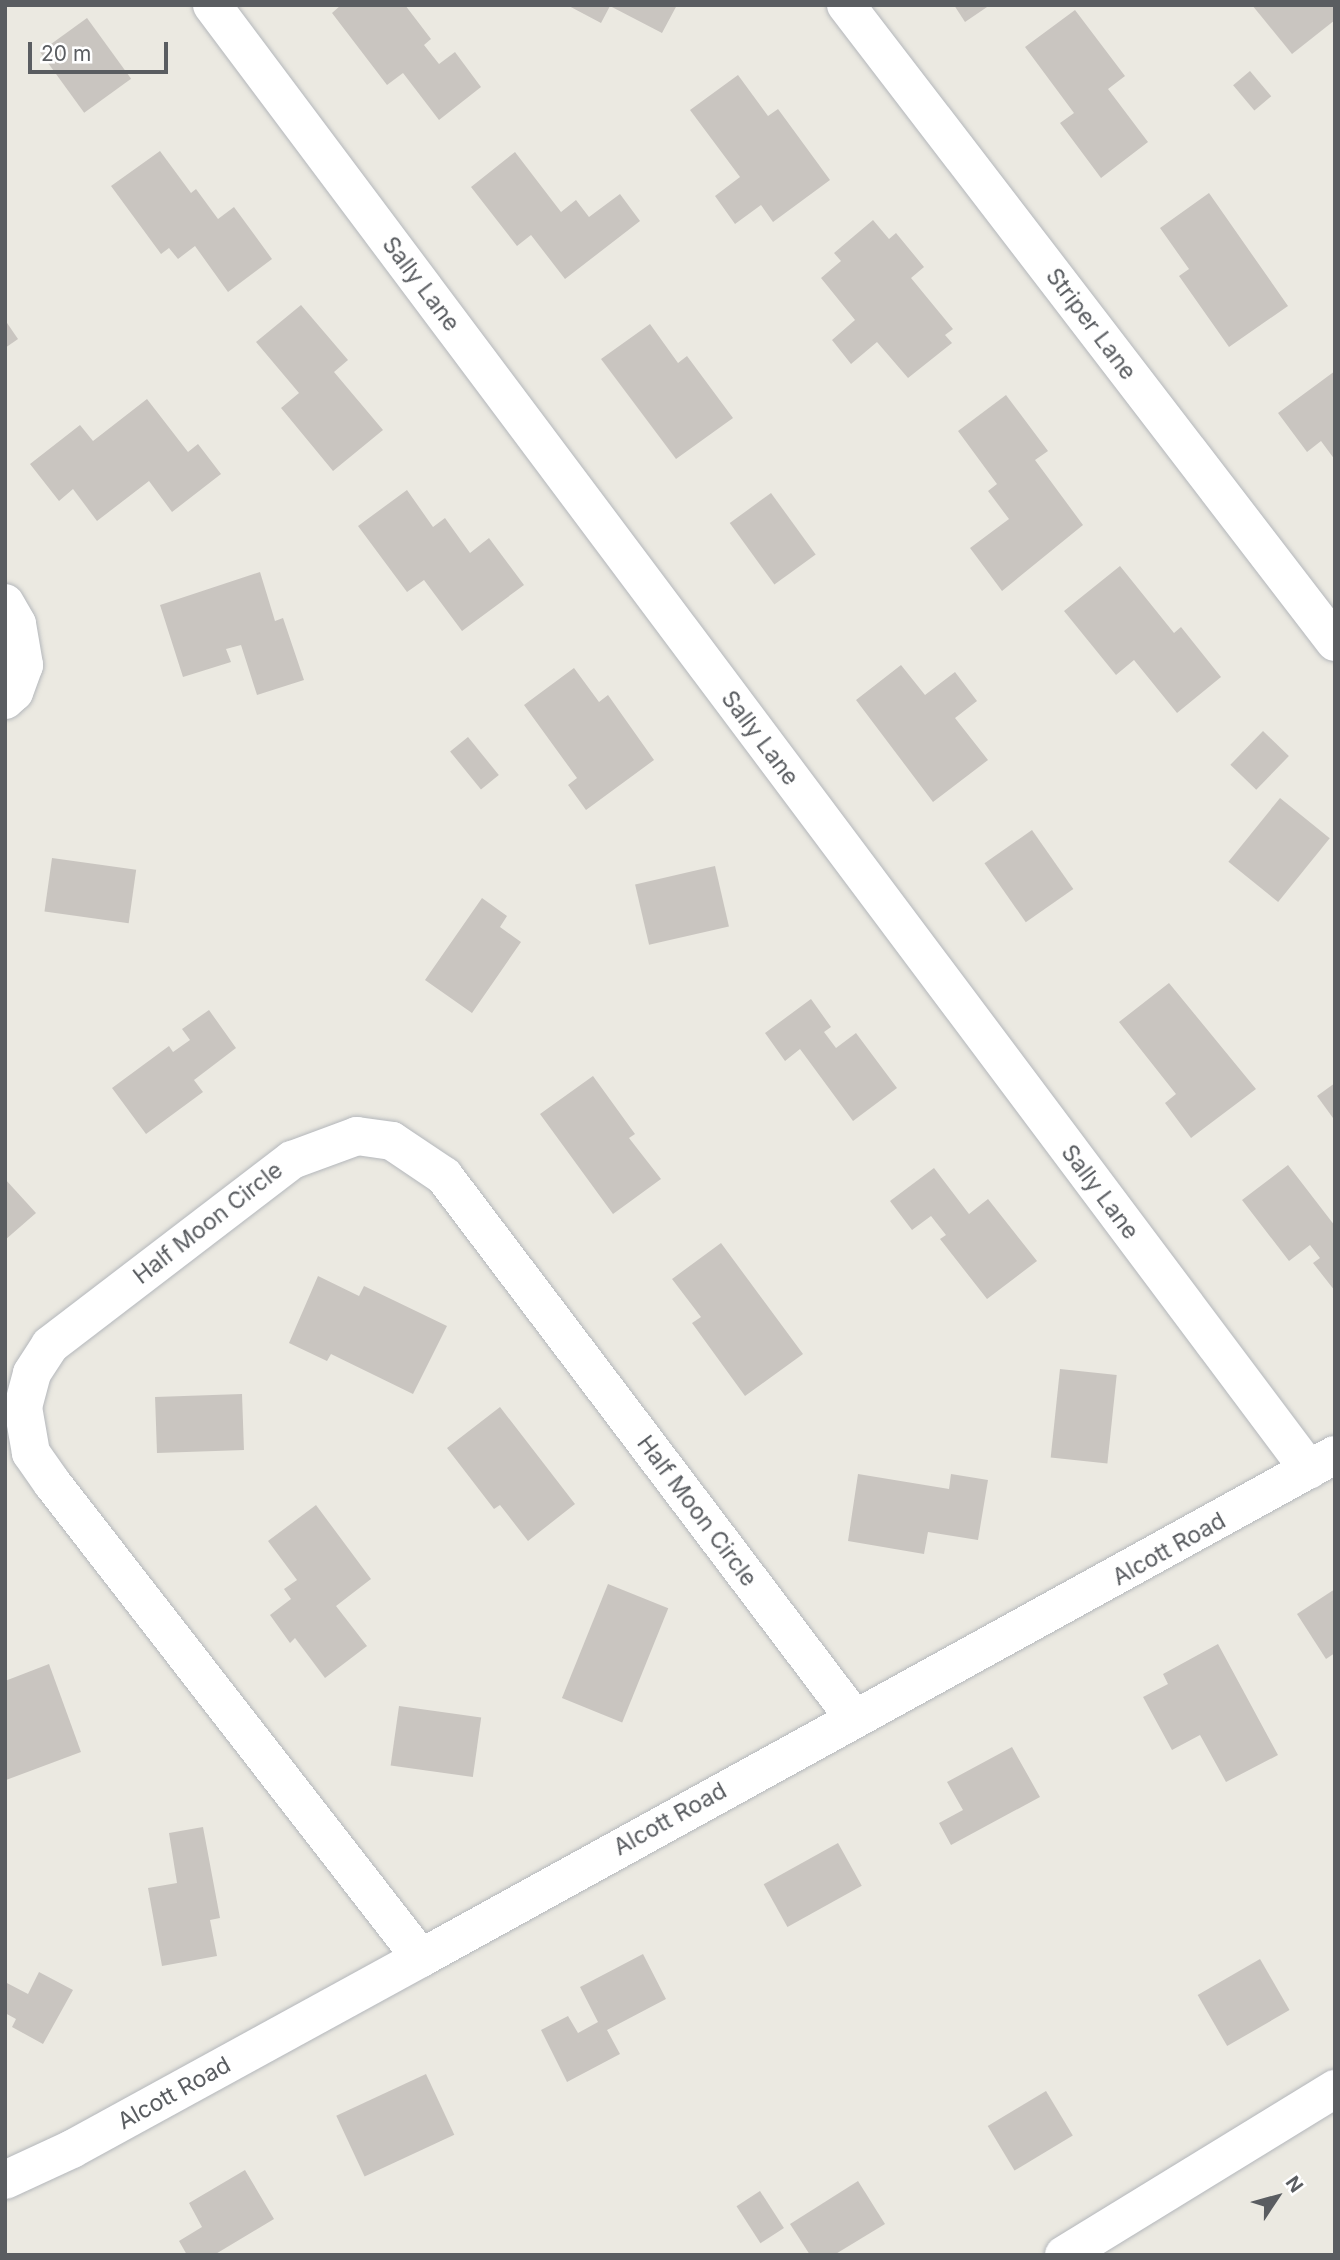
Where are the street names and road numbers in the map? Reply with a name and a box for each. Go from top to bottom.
street label: Sally Lane [377,231,465,337]
street label: Striper Lane [1040,263,1142,385]
street label: Sally Lane [716,685,804,791]
street label: Sally Lane [1056,1139,1144,1245]
street label: Half Moon Circle [128,1156,288,1290]
street label: Half Moon Circle [631,1430,763,1592]
street label: Alcott Road [1108,1507,1230,1591]
street label: Alcott Road [609,1777,731,1861]
street label: Alcott Road [113,2051,235,2135]

